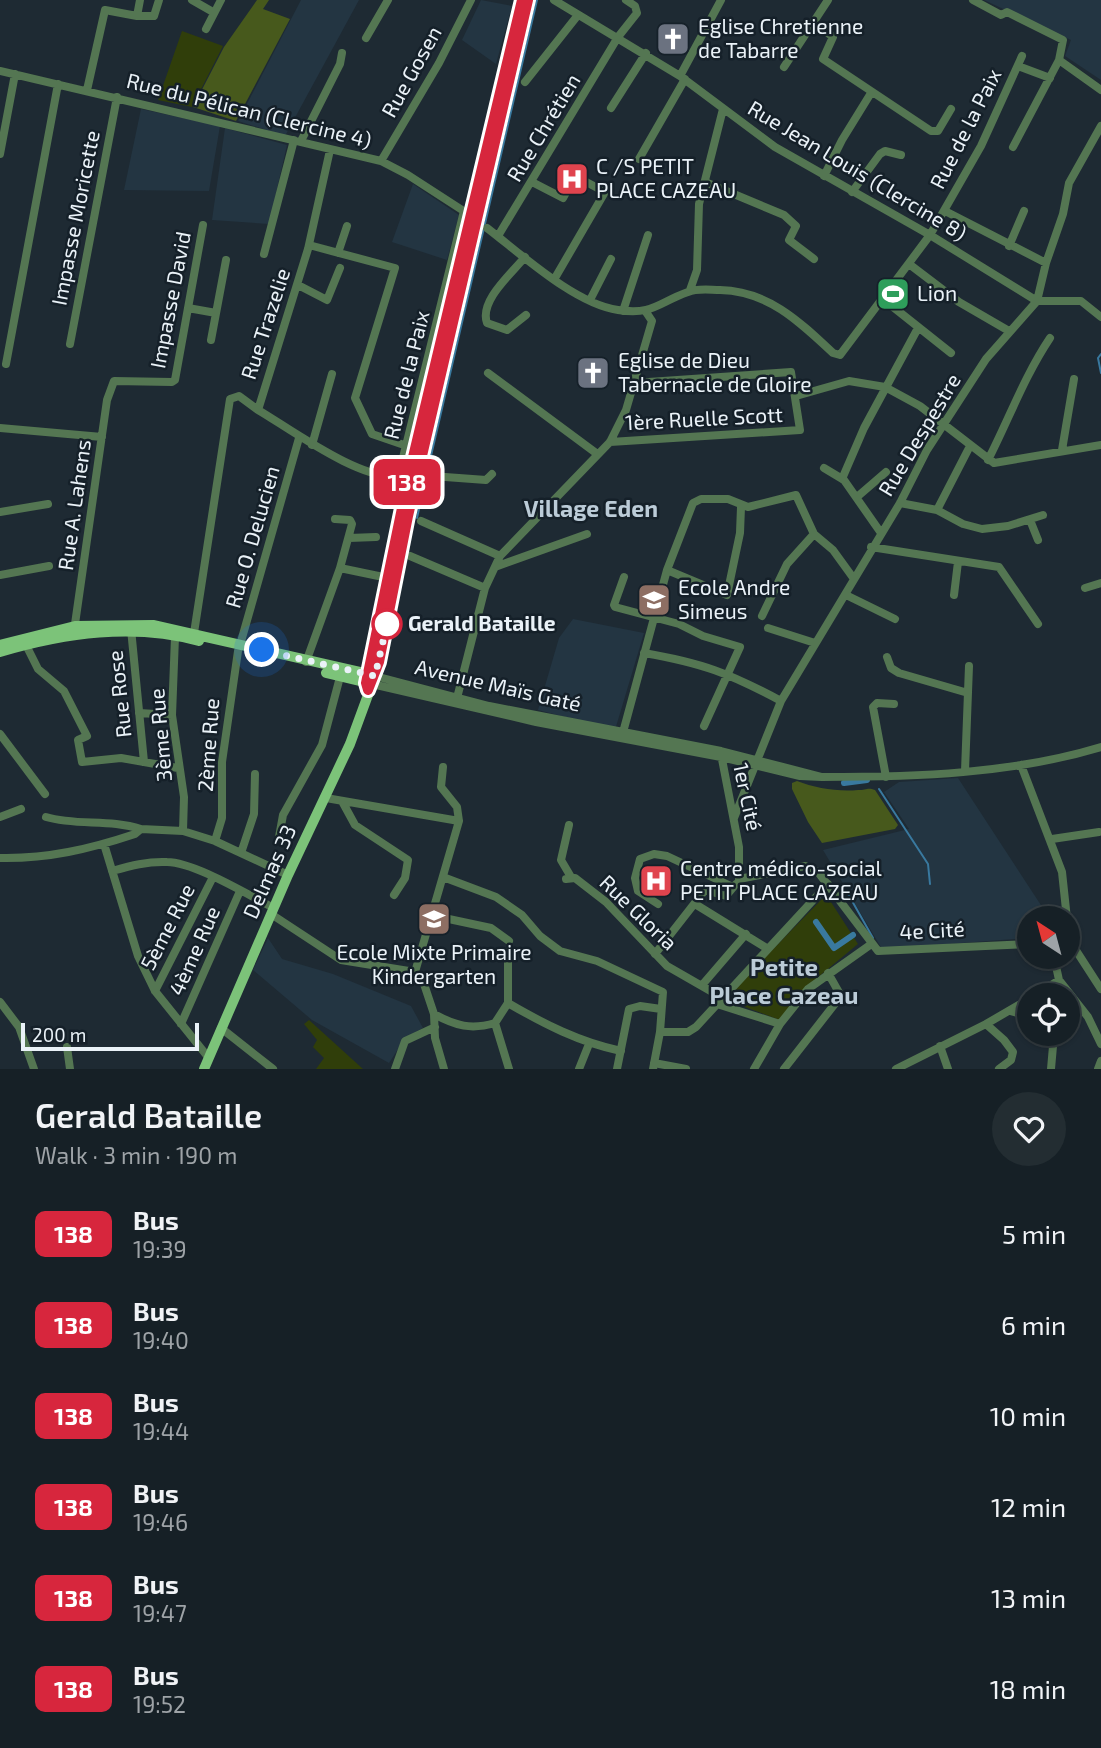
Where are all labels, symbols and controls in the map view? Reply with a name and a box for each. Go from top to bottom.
place label: Eglise Chretienne de Tabarre [698,13,863,62]
church icon: Eglise Chretienne de Tabarre [654,20,692,58]
street label: Rue Gosen [375,21,446,121]
street label: Rue de la Paix [924,64,1006,193]
street label: Rue du Pélican (Clercine 4) [124,67,374,152]
street label: Rue Chrétien [501,69,585,186]
street label: Rue Jean Louis (Clercine 8) [744,94,972,245]
street label: Impasse Moricette [45,128,104,307]
place label: C /S PETIT PLACE CAZEAU [596,153,736,202]
hospital icon: C /S PETIT PLACE CAZEAU [553,160,591,198]
street label: Impasse David [144,229,195,370]
street label: Rue Trazelie [235,265,294,382]
sports icon: Lion [874,275,912,313]
place label: Lion [917,280,957,305]
street label: Rue de la Paix [378,308,434,441]
place label: Eglise de Dieu Tabernacle de Gloire [618,347,812,396]
church icon: Eglise de Dieu Tabernacle de Gloire [574,354,612,392]
street label: Rue Despestre [872,368,965,500]
street label: 1ère Ruelle Scott [624,401,784,434]
street label: Rue A. Lahens [52,438,95,572]
line badge: 138 [367,459,447,505]
street label: Rue O. Delucien [219,463,284,611]
text: 138 [388,467,426,496]
district label: Village Eden [524,494,658,522]
place label: Ecole Andre Simeus [678,574,790,623]
school or university icon: Ecole Andre Simeus [635,581,673,619]
marker: Gerald Bataille [372,609,402,639]
place label: Gerald Bataille [408,610,556,635]
your location [244,632,279,667]
street label: Rue Rose [101,649,136,739]
street label: Avenue Maïs Gaté [413,653,584,716]
street label: 3ème Rue [143,687,176,783]
street label: 2ème Rue [192,697,223,792]
street label: 1er Cité [729,760,768,833]
street label: Delmas 33 [237,821,300,922]
place label: Centre médico-social PETIT PLACE CAZEAU [680,855,883,904]
hospital icon: Centre médico-social PETIT PLACE CAZEAU [637,862,675,900]
street label: Rue Gloria [595,869,683,955]
street label: 5ème Rue [134,879,199,973]
school or university icon: Ecole Mixte Primaire Kindergarten [415,900,453,938]
street label: 4ème Rue [163,902,224,999]
north arrow [1017,906,1080,970]
map controls [1017,906,1080,1046]
street label: 4e Cité [899,915,965,944]
place label: Ecole Mixte Primaire Kindergarten [336,939,532,988]
district label: Petite Place Cazeau [710,952,858,1009]
button: locate [1017,983,1080,1046]
scale bar [21,1020,200,1052]
text: 200 m [32,1023,86,1046]
button: heart [992,1092,1066,1166]
text: Gerald Bataille [35,1095,262,1135]
text: Walk · 3 min · 190 m [35,1141,237,1169]
text: Bus [133,1204,179,1235]
text: 5 min [1002,1218,1066,1249]
text: 138 [54,1219,93,1248]
text: 19:39 [133,1235,187,1263]
text: Bus [133,1295,179,1326]
text: 6 min [1001,1309,1066,1340]
text: 138 [54,1310,93,1339]
text: 19:40 [133,1326,189,1354]
text: Bus [133,1386,179,1417]
text: 10 min [990,1400,1066,1431]
text: 138 [54,1401,93,1430]
text: 19:44 [133,1417,189,1445]
text: Bus [133,1477,179,1508]
text: 12 min [991,1491,1066,1522]
text: 138 [54,1492,93,1521]
text: 19:46 [133,1508,188,1536]
text: Bus [133,1568,179,1599]
text: 13 min [991,1582,1066,1613]
text: 138 [54,1583,93,1612]
text: 19:47 [133,1599,187,1627]
text: Bus [133,1659,179,1690]
text: 18 min [990,1673,1066,1704]
text: 138 [54,1674,93,1703]
text: 19:52 [133,1690,186,1718]

